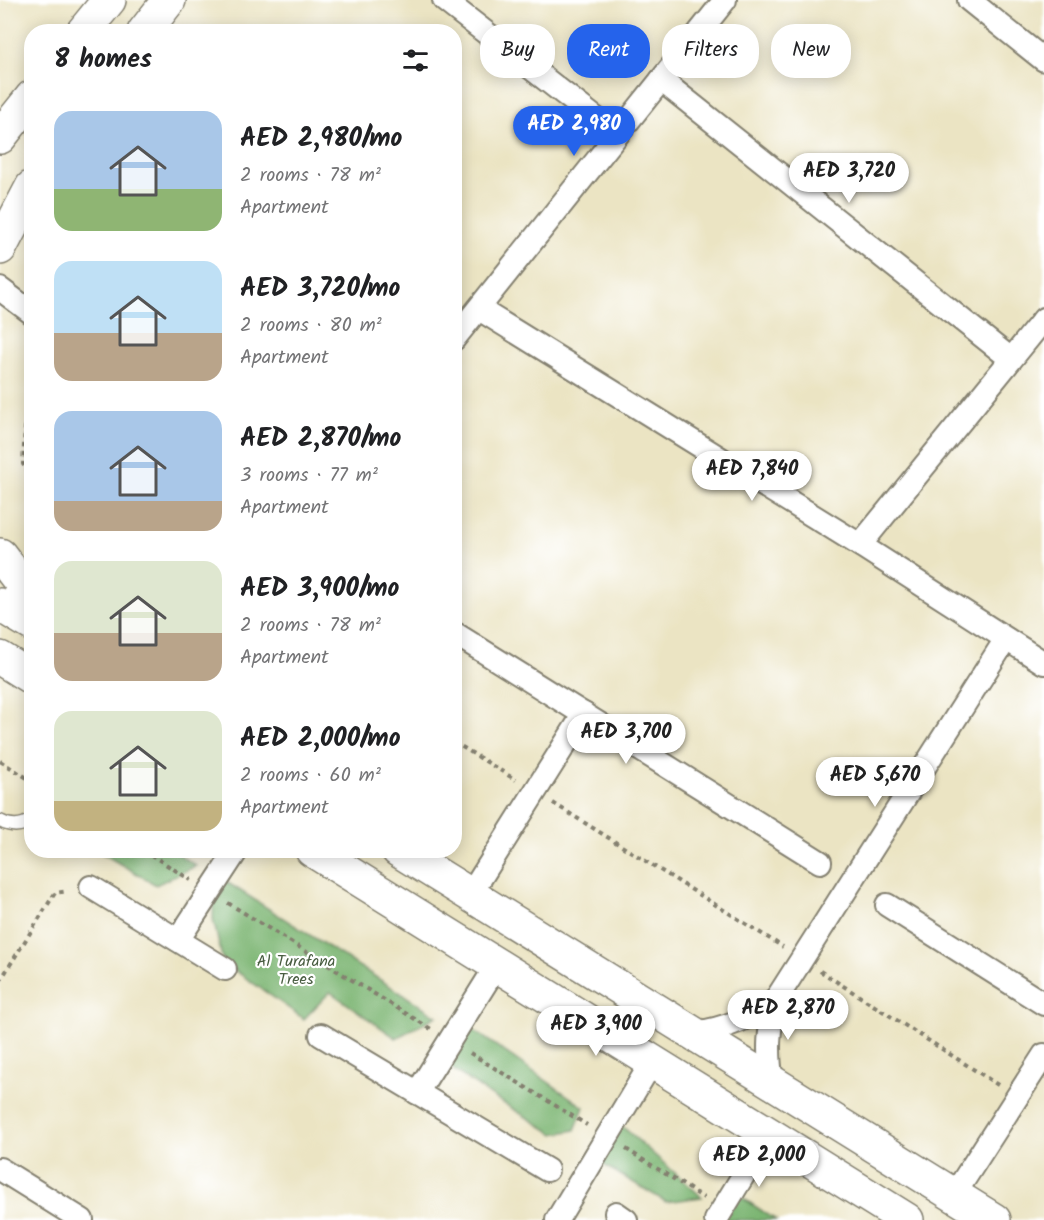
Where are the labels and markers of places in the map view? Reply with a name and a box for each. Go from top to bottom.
pin: AED 2,980 [505,106,643,157]
pin: AED 3,720 [780,153,918,204]
pin: AED 7,840 [683,451,821,502]
pin: AED 3,700 [557,714,695,765]
pin: AED 5,670 [806,757,944,808]
pin: AED 2,870 [719,990,857,1041]
pin: AED 3,900 [527,1006,665,1057]
pin: AED 2,000 [690,1137,828,1188]

